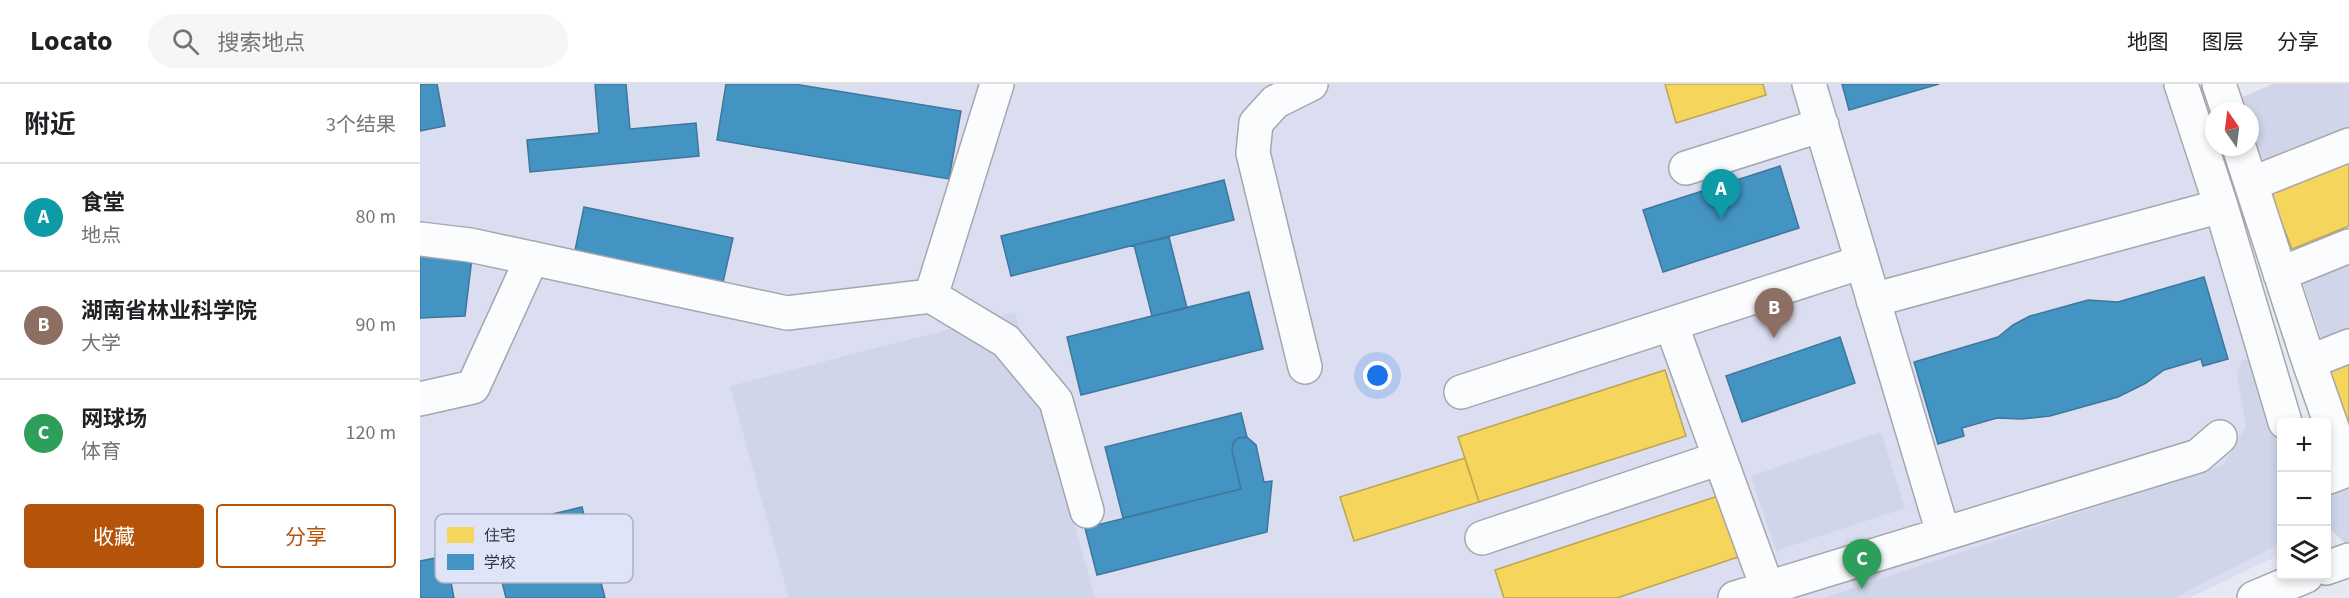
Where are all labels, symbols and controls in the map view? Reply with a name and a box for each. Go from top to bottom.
search box [148,14,568,68]
text: Locato [30,21,112,61]
icon: search [169,25,202,58]
text: 搜索地点 [217,27,306,59]
text: 地图 [2127,27,2169,57]
text: 图层 [2202,27,2244,57]
text: 分享 [2277,27,2319,57]
north arrow [2205,102,2259,156]
text: 附近 [24,106,76,143]
text: 3个结果 [326,111,396,139]
pin: A [1702,170,1740,219]
text: 食堂 [81,187,125,219]
text: A [38,203,49,231]
text: 80 m [356,203,396,231]
text: 地点 [81,222,121,250]
pin: B [1754,288,1794,338]
text: 湖南省林业科学院 [81,295,257,327]
text: B [37,311,50,339]
text: 90 m [356,311,396,339]
text: 大学 [81,330,121,358]
your location [1363,361,1392,390]
text: 网球场 [81,403,147,435]
map controls [2277,418,2331,580]
button: + [2277,418,2331,472]
text: C [38,419,49,447]
text: 120 m [346,419,396,447]
text: 体育 [81,438,121,466]
button: − [2277,472,2331,526]
button: 收藏 [24,504,204,568]
button: 分享 [216,504,396,568]
legend [435,514,633,583]
text: 住宅 [484,525,516,547]
button: layers [2277,526,2331,580]
pin: C [1842,540,1882,589]
text: 学校 [484,552,516,574]

